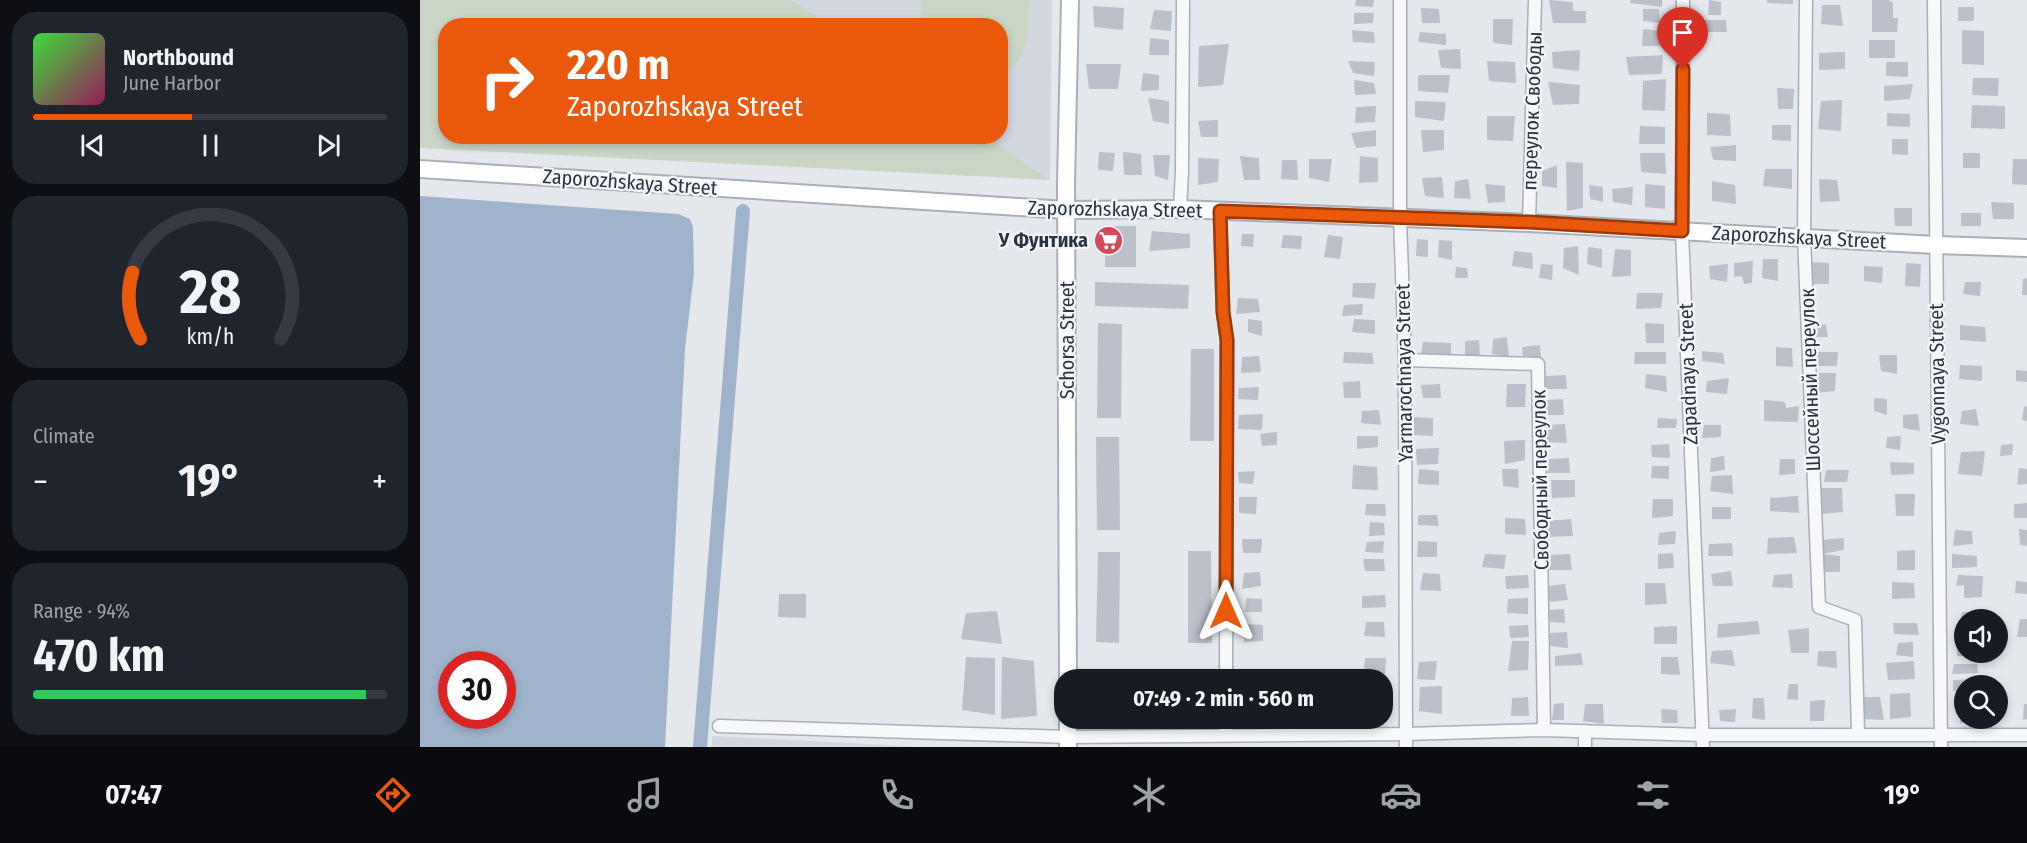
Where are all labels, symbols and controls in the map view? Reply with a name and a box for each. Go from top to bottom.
pin [1657,7,1708,69]
icon: arrive [1666,16,1699,49]
street label: переулок Свободы [1517,31,1547,191]
text: 220 m [567,40,670,90]
icon: right [468,42,546,120]
text: Northbound [123,44,234,71]
text: June Harbor [123,71,221,95]
text: Zaporozhskaya Street [567,91,803,123]
icon: previous [76,129,109,162]
icon: pause [194,129,227,162]
icon: next [312,129,345,162]
street label: Zaporozhskaya Street [542,164,718,200]
street label: Zaporozhskaya Street [1027,195,1203,223]
street label: Zaporozhskaya Street [1711,220,1887,254]
supermarket icon: У Фунтика [1093,224,1125,256]
place label: У Фунтика [998,228,1088,252]
text: 28 [178,255,241,330]
street label: Schorsa Street [1055,280,1079,399]
street label: Yarmarochnaya Street [1390,283,1418,463]
street label: Шоссейный переулок [1795,287,1825,472]
street label: Zapadnaya Street [1674,302,1702,446]
street label: Vygonnaya Street [1924,303,1950,445]
text: km/h [186,324,234,350]
street label: Свободный переулок [1526,389,1554,570]
text: Climate [33,424,95,448]
text: 19° [178,454,242,508]
text: − [33,462,48,502]
text: + [372,462,387,502]
position arrow [1194,579,1258,643]
text: Range · 94% [33,599,130,623]
map controls [1954,609,2008,729]
button: sound [1954,609,2008,663]
text: 470 km [33,629,165,683]
speed limit sign: 30 [438,651,516,729]
button: search [1954,675,2008,729]
text: 07:49 · 2 min · 560 m [1133,685,1314,712]
icon: directions [372,774,414,816]
icon: music [624,774,666,816]
icon: phone [876,774,918,816]
icon: climate [1128,774,1170,816]
icon: car [1380,774,1422,816]
icon: filters [1632,774,1674,816]
text: 07:47 [105,779,162,811]
text: 19° [1884,779,1922,811]

